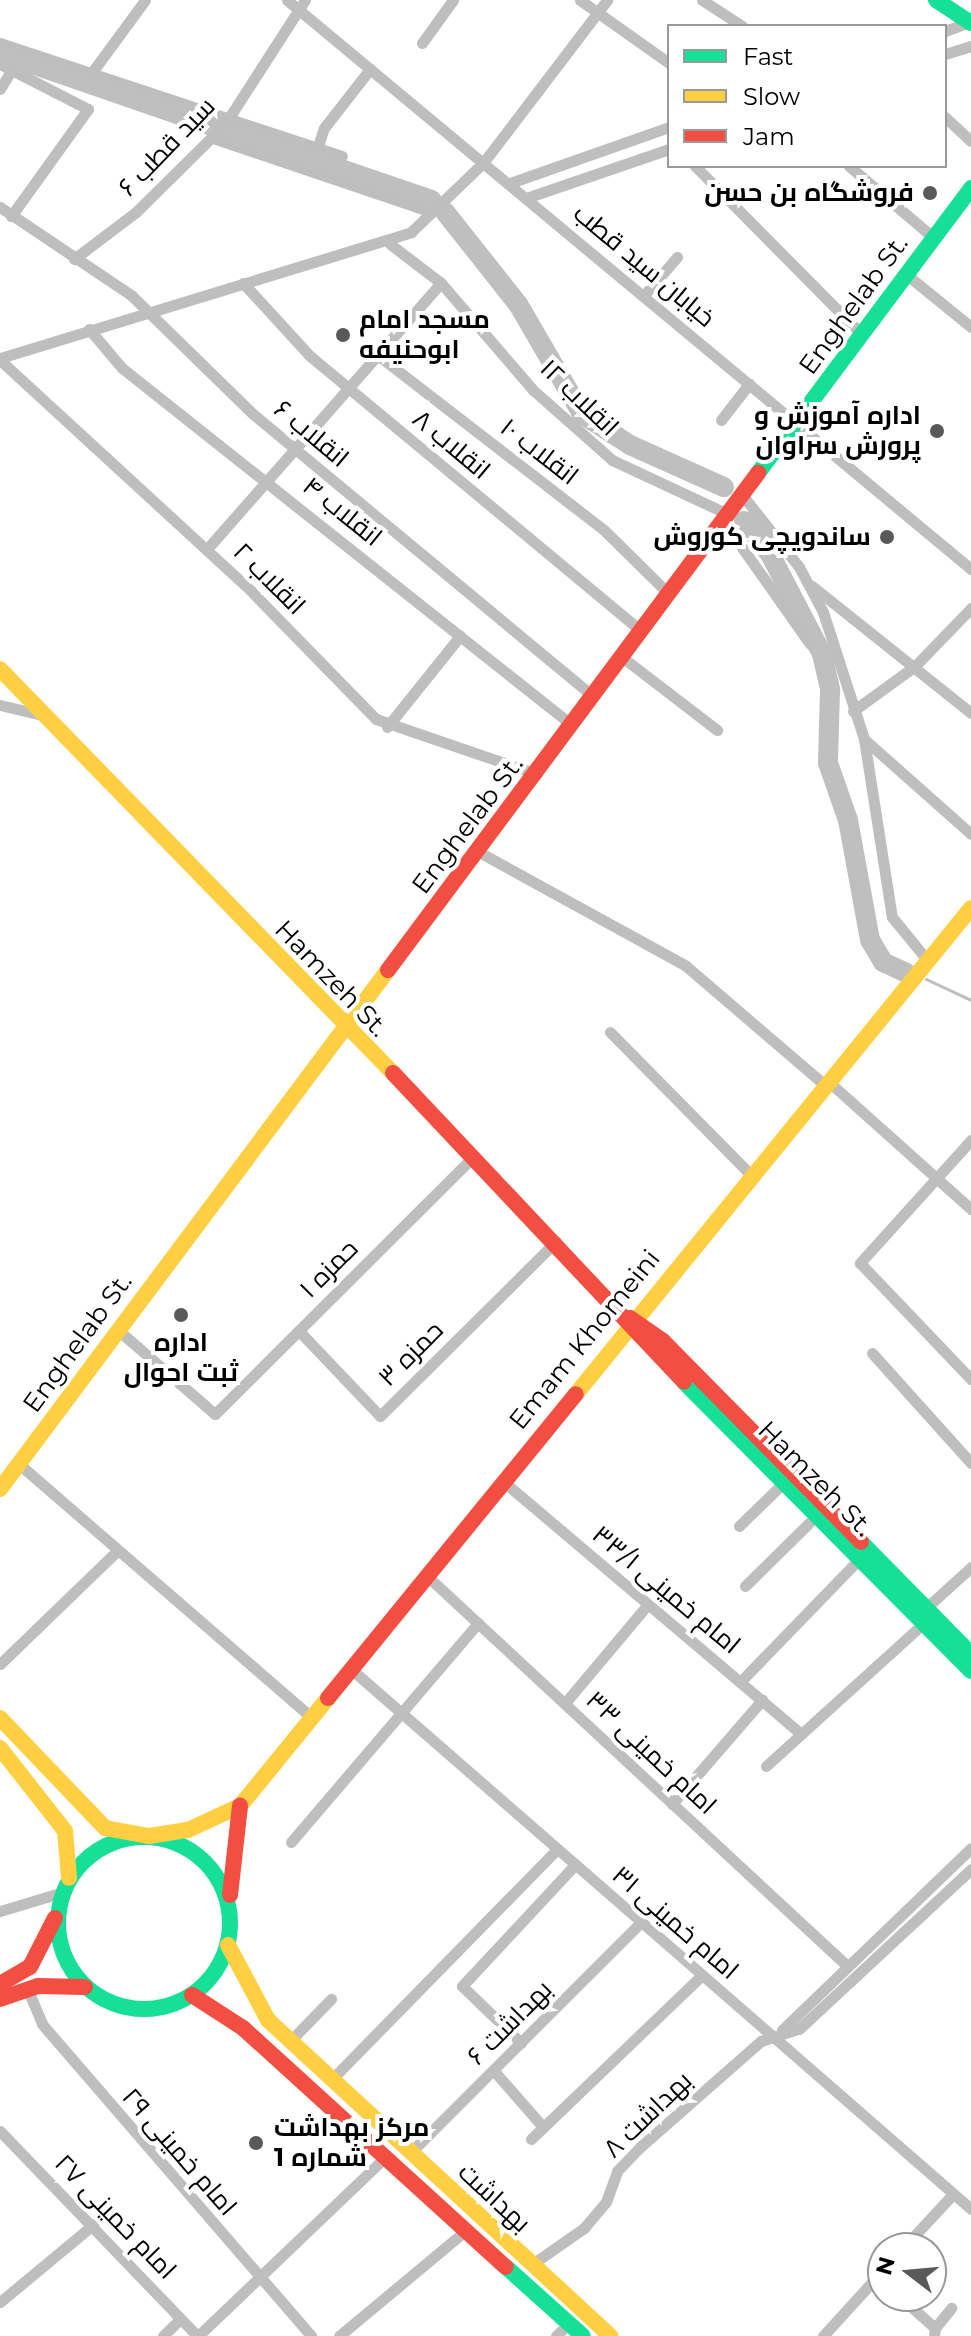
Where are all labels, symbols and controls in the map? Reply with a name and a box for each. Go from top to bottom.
legend [667,24,947,168]
text: Fast [743,42,793,71]
text: Slow [743,82,800,111]
street label: سید قطب ۶ [112,91,222,203]
text: Jam [743,122,795,151]
place label: فروشگاه بن حسن [704,177,914,209]
marker: فروشگاه بن حسن [921,184,939,202]
street label: خیابان سید قطب [567,198,721,334]
street label: Enghelab St. [793,229,915,381]
place label: مسجد امام ابوحنیفه [359,304,490,366]
marker: مسجد امام ابوحنیفه [334,326,352,344]
street label: انقلاب ۱۲ [533,353,625,443]
street label: انقلاب ۶ [267,394,355,474]
place label: اداره آموزش و پرورش سراوان [754,400,921,462]
street label: انقلاب ۸ [406,404,496,486]
street label: انقلاب ۱۰ [494,412,584,492]
marker: اداره آموزش و پرورش سراوان [928,422,946,440]
street label: انقلاب ۴ [296,471,388,553]
place label: ساندویچی کوروش [653,521,871,553]
marker: ساندویچی کوروش [878,528,896,546]
street label: انقلاب ۲ [226,536,312,622]
street label: Enghelab St. [406,750,530,900]
street label: Hamzeh St. [268,914,394,1044]
street label: حمزه ۱ [293,1233,365,1305]
street label: Emam Khomeini [503,1244,667,1436]
street label: Enghelab St. [17,1267,139,1419]
marker: اداره ثبت احوال [172,1306,190,1324]
street label: حمزه ۳ [372,1315,450,1393]
place label: اداره ثبت احوال [124,1327,238,1388]
street label: Hamzeh St. [751,1415,879,1543]
street label: امام خمینی ۳۳/۱ [586,1519,746,1661]
street label: امام خمینی ۳۳ [579,1685,723,1821]
street label: امام خمینی ۳۱ [605,1860,745,1986]
street label: بهداشت ۶ [461,1974,559,2072]
street label: بهداشت ۸ [597,2065,699,2165]
street label: امام خمینی ۲۹ [115,2082,243,2222]
place label: مرکز بهداشت شماره 1 [274,2112,429,2174]
marker: مرکز بهداشت شماره 1 [245,2132,267,2154]
street label: امام خمینی ۲۷ [48,2148,182,2286]
street label: بهداشت [451,2157,537,2239]
north arrow [867,2232,947,2312]
text: N [870,2254,901,2278]

